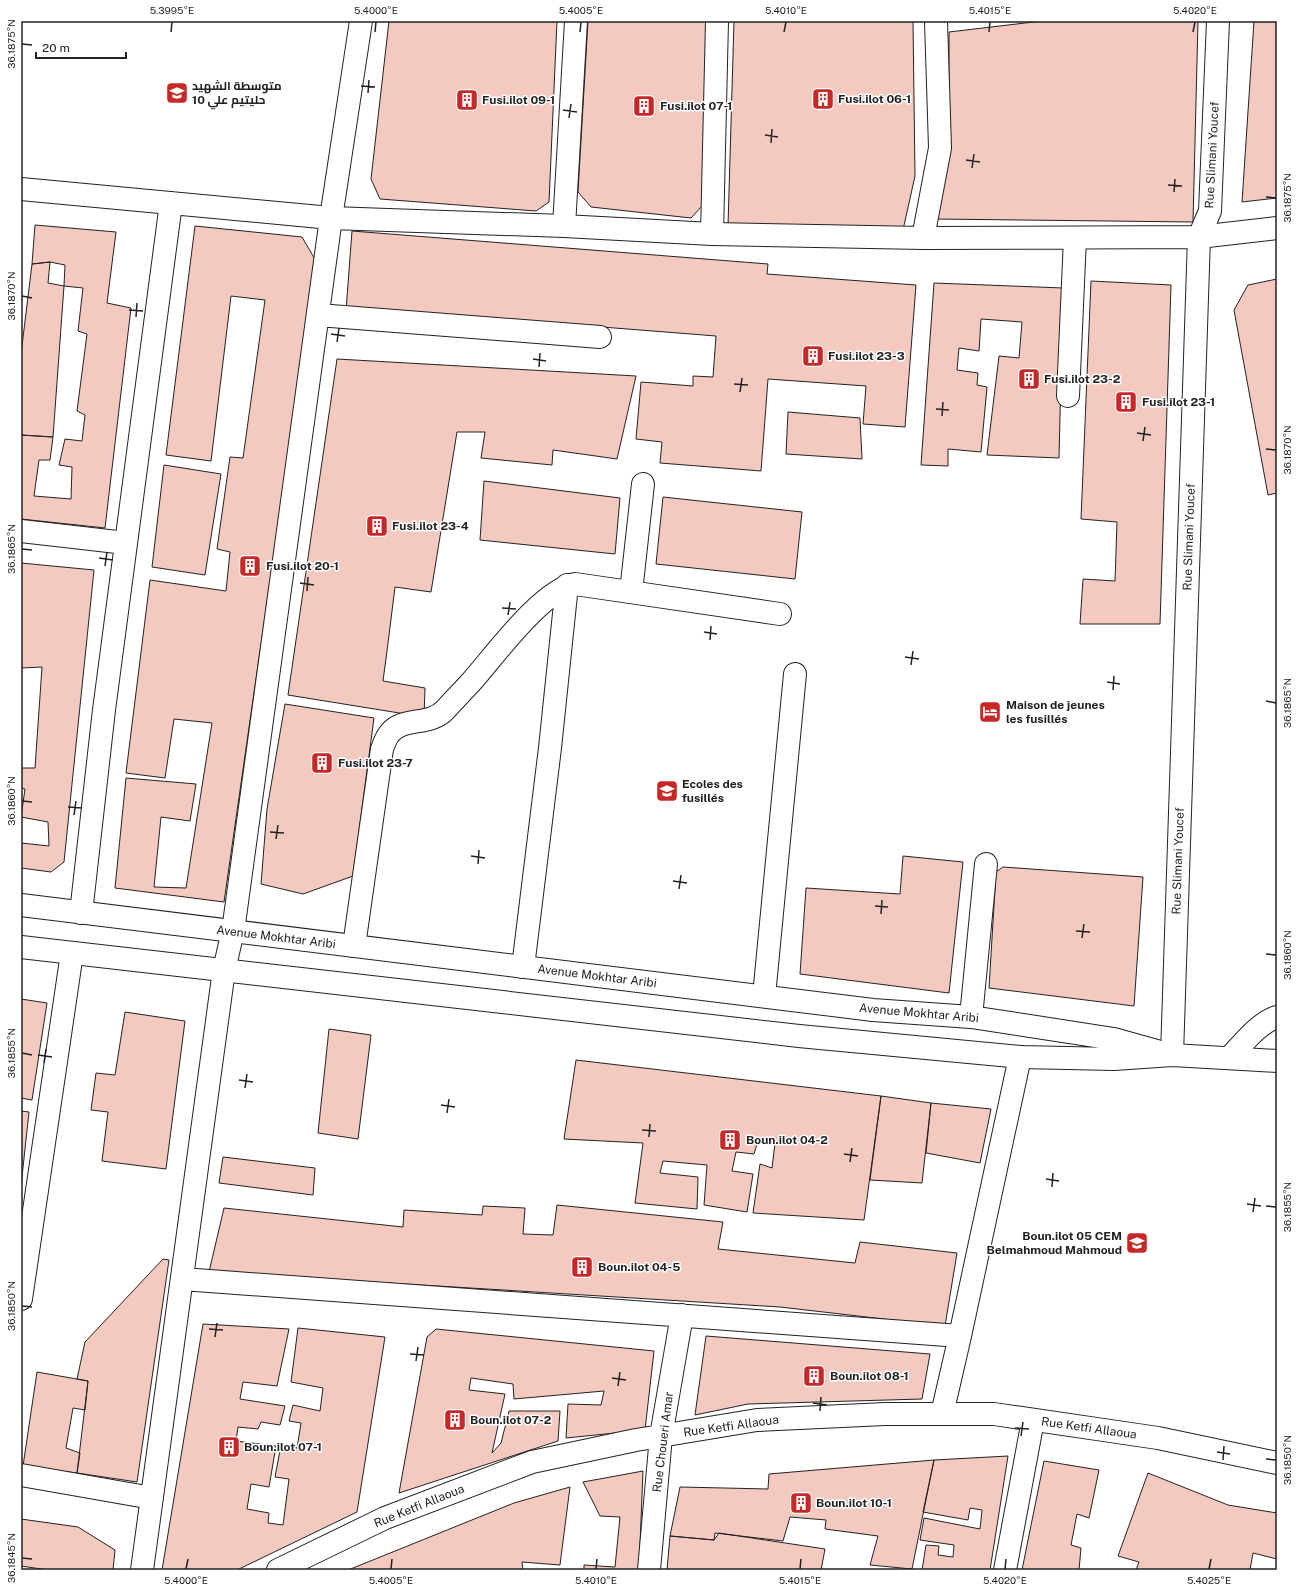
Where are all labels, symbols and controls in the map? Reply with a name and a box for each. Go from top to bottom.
text: 5.3995°E [150,4,194,16]
text: 5.4000°E [354,4,398,16]
text: 5.4005°E [559,4,603,16]
text: 5.4010°E [765,4,807,16]
text: 5.4015°E [969,4,1011,16]
text: 5.4020°E [1173,4,1217,16]
text: 36.1875°N [5,19,17,69]
scale bar [36,34,126,60]
text: 20 m [42,41,70,55]
place label: متوسطة الشهيد حليتيم علي 10 [192,79,282,110]
school or university icon: متوسطة الشهيد حليتيم علي 10 [164,80,190,106]
building icon: Fusi.ilot 06-1 [810,86,836,112]
building icon: Fusi.ilot 09-1 [454,87,480,113]
place label: Fusi.ilot 06-1 [838,92,911,106]
place label: Fusi.ilot 09-1 [482,93,555,107]
building icon: Fusi.ilot 07-1 [631,93,657,119]
place label: Fusi.ilot 07-1 [660,99,732,113]
street label: Rue Slimani Youcef [1202,101,1222,209]
text: 36.1875°N [1281,173,1293,223]
text: 36.1870°N [5,271,17,321]
building icon: Fusi.ilot 23-3 [800,343,826,369]
place label: Fusi.ilot 23-3 [828,349,905,363]
building icon: Fusi.ilot 23-2 [1016,366,1042,392]
place label: Fusi.ilot 23-2 [1044,372,1121,386]
building icon: Fusi.ilot 23-1 [1113,389,1139,415]
place label: Fusi.ilot 23-1 [1142,395,1215,409]
text: 36.1870°N [1281,425,1293,475]
street label: Rue Slimani Youcef [1180,483,1198,591]
building icon: Fusi.ilot 23-4 [364,513,390,539]
place label: Fusi.ilot 23-4 [392,519,469,533]
text: 36.1865°N [5,524,17,574]
building icon: Fusi.ilot 20-1 [237,553,263,579]
place label: Fusi.ilot 20-1 [266,559,339,573]
text: 36.1865°N [1281,678,1293,728]
place label: Maison de jeunes les fusillés [1006,698,1105,726]
hotel icon: Maison de jeunes les fusillés [977,699,1003,725]
building icon: Fusi.ilot 23-7 [309,750,335,776]
place label: Fusi.ilot 23-7 [338,756,413,770]
text: 36.1860°N [5,776,17,826]
place label: Ecoles des fusillés [682,777,743,805]
school or university icon: Ecoles des fusillés [654,778,680,804]
street label: Rue Slimani Youcef [1169,807,1187,915]
street label: Avenue Mokhtar Aribi [216,923,336,951]
text: 36.1860°N [1281,930,1293,980]
street label: Avenue Mokhtar Aribi [537,962,657,990]
street label: Avenue Mokhtar Aribi [859,1001,979,1025]
text: 36.1855°N [5,1028,17,1078]
building icon: Boun.ilot 04-2 [717,1127,743,1153]
place label: Boun.ilot 04-2 [746,1133,828,1147]
text: 36.1855°N [1281,1182,1293,1232]
place label: Boun.ilot 05 CEM Belmahmoud Mahmoud [987,1229,1122,1257]
school or university icon: Boun.ilot 05 CEM Belmahmoud Mahmoud [1124,1230,1150,1256]
building icon: Boun.ilot 04-5 [569,1254,595,1280]
place label: Boun.ilot 04-5 [598,1260,680,1274]
text: 36.1850°N [5,1281,17,1331]
building icon: Boun.ilot 08-1 [801,1363,827,1389]
place label: Boun.ilot 08-1 [830,1369,909,1383]
street label: Rue Choueri Amar [650,1391,676,1493]
building icon: Boun.ilot 07-2 [442,1407,468,1433]
street label: Rue Ketfi Allaoua [682,1412,780,1440]
place label: Boun.ilot 07-2 [470,1413,552,1427]
street label: Rue Ketfi Allaoua [1040,1414,1138,1442]
building icon: Boun.ilot 07-1 [216,1434,242,1460]
text: 36.1850°N [1281,1435,1293,1485]
place label: Boun.ilot 07-1 [244,1440,322,1454]
street label: Rue Ketfi Allaoua [372,1481,466,1531]
building icon: Boun.ilot 10-1 [788,1490,814,1516]
place label: Boun.ilot 10-1 [816,1496,892,1510]
text: 36.1845°N [5,1533,17,1583]
text: 5.4000°E [164,1574,208,1586]
text: 5.4005°E [369,1574,413,1586]
text: 5.4010°E [575,1574,617,1586]
text: 5.4015°E [779,1574,821,1586]
text: 5.4020°E [983,1574,1027,1586]
text: 5.4025°E [1187,1574,1231,1586]

